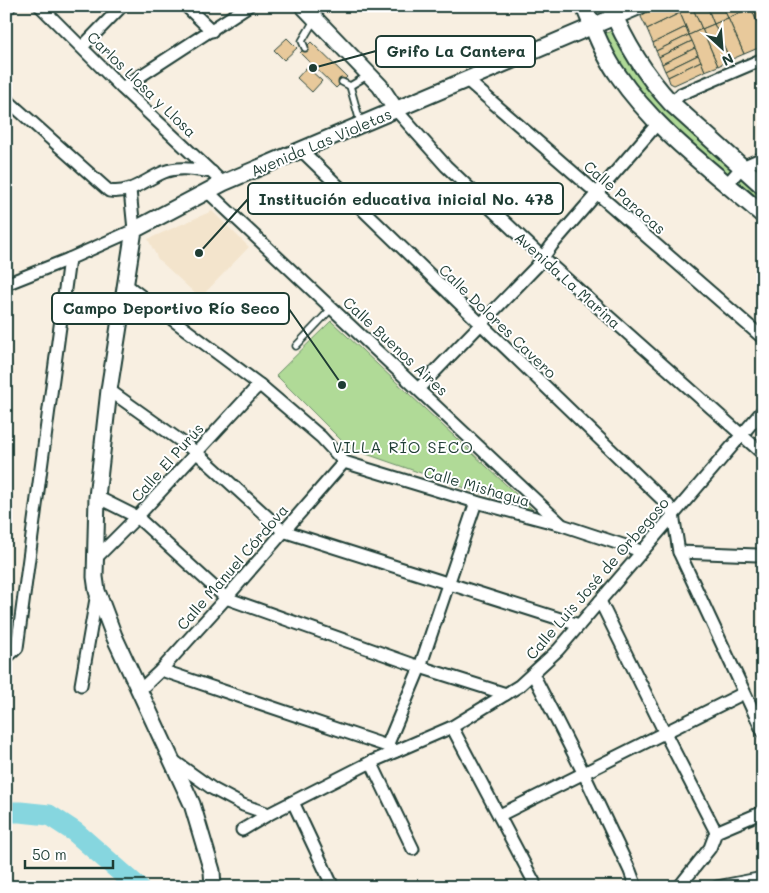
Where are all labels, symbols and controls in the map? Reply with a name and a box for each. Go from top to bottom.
north arrow [696,22,746,72]
street label: Carlos Llosa y Llosa [83,27,201,141]
callout: Grifo La Cantera [376,36,535,67]
text: Grifo La Cantera [387,40,526,61]
text: N [719,49,737,71]
street label: Avenida Las Violetas [247,103,395,181]
street label: Calle Paracas [580,156,670,238]
callout: Institución educativa inicial No. 478 [248,183,563,214]
text: Institución educativa inicial No. 478 [258,188,554,209]
street label: Avenida La Marina [511,227,625,333]
street label: Calle Dolores Cavero [435,260,561,382]
street label: Calle Buenos Aires [339,292,453,400]
callout: Campo Deportivo Río Seco [52,293,289,324]
text: Campo Deportivo Río Seco [63,297,280,318]
street label: Calle El Purús [126,418,208,506]
district label: VILLA RÍO SECO [332,436,474,457]
street label: Calle Mishagua [422,461,532,511]
street label: Calle Luis José de Orbegoso [521,493,673,663]
street label: Calle Manuel Córdova [172,500,292,634]
scale bar [25,838,112,870]
text: 50 m [32,844,67,864]

